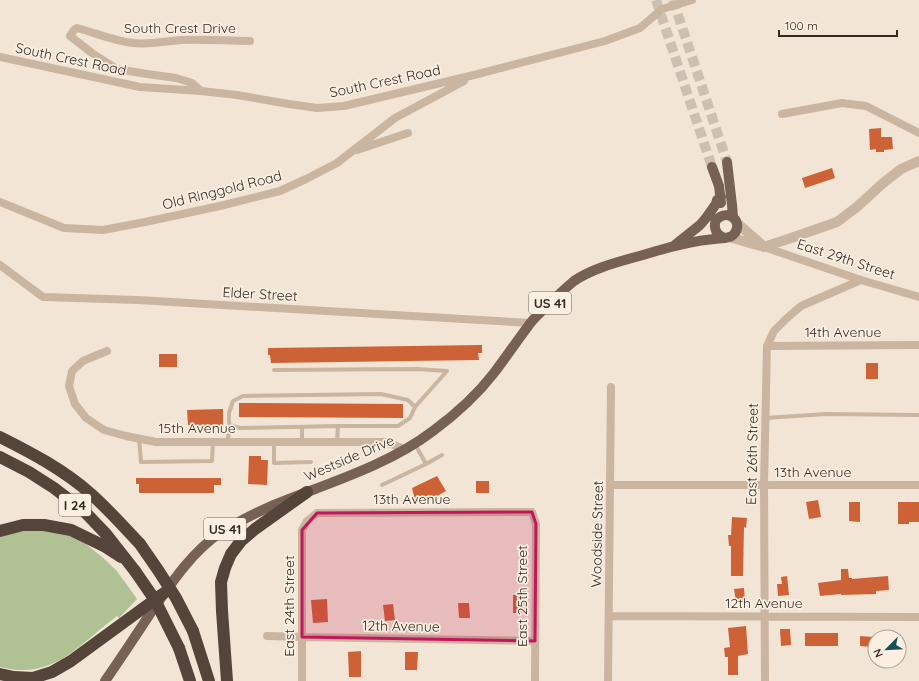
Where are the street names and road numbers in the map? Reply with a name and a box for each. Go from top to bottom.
street label: South Crest Drive [124,19,236,37]
street label: South Crest Road [14,38,128,80]
street label: South Crest Road [328,60,442,102]
street label: Old Ringgold Road [160,166,284,214]
street label: East 29th Street [795,235,897,283]
street label: Elder Street [222,283,298,305]
road number: US 41 [529,292,571,314]
street label: 14th Avenue [805,323,881,341]
street label: East 26th Street [742,403,762,505]
street label: 15th Avenue [158,419,236,437]
street label: Westside Drive [301,431,397,485]
street label: 13th Avenue [775,463,852,481]
street label: Woodside Street [587,480,607,588]
street label: 13th Avenue [374,490,451,508]
road number: I 24 [59,494,91,516]
road number: US 41 [204,518,246,540]
street label: East 25th Street [513,545,531,647]
street label: East 24th Street [280,555,298,657]
street label: 12th Avenue [725,594,803,612]
street label: 12th Avenue [362,616,440,636]

